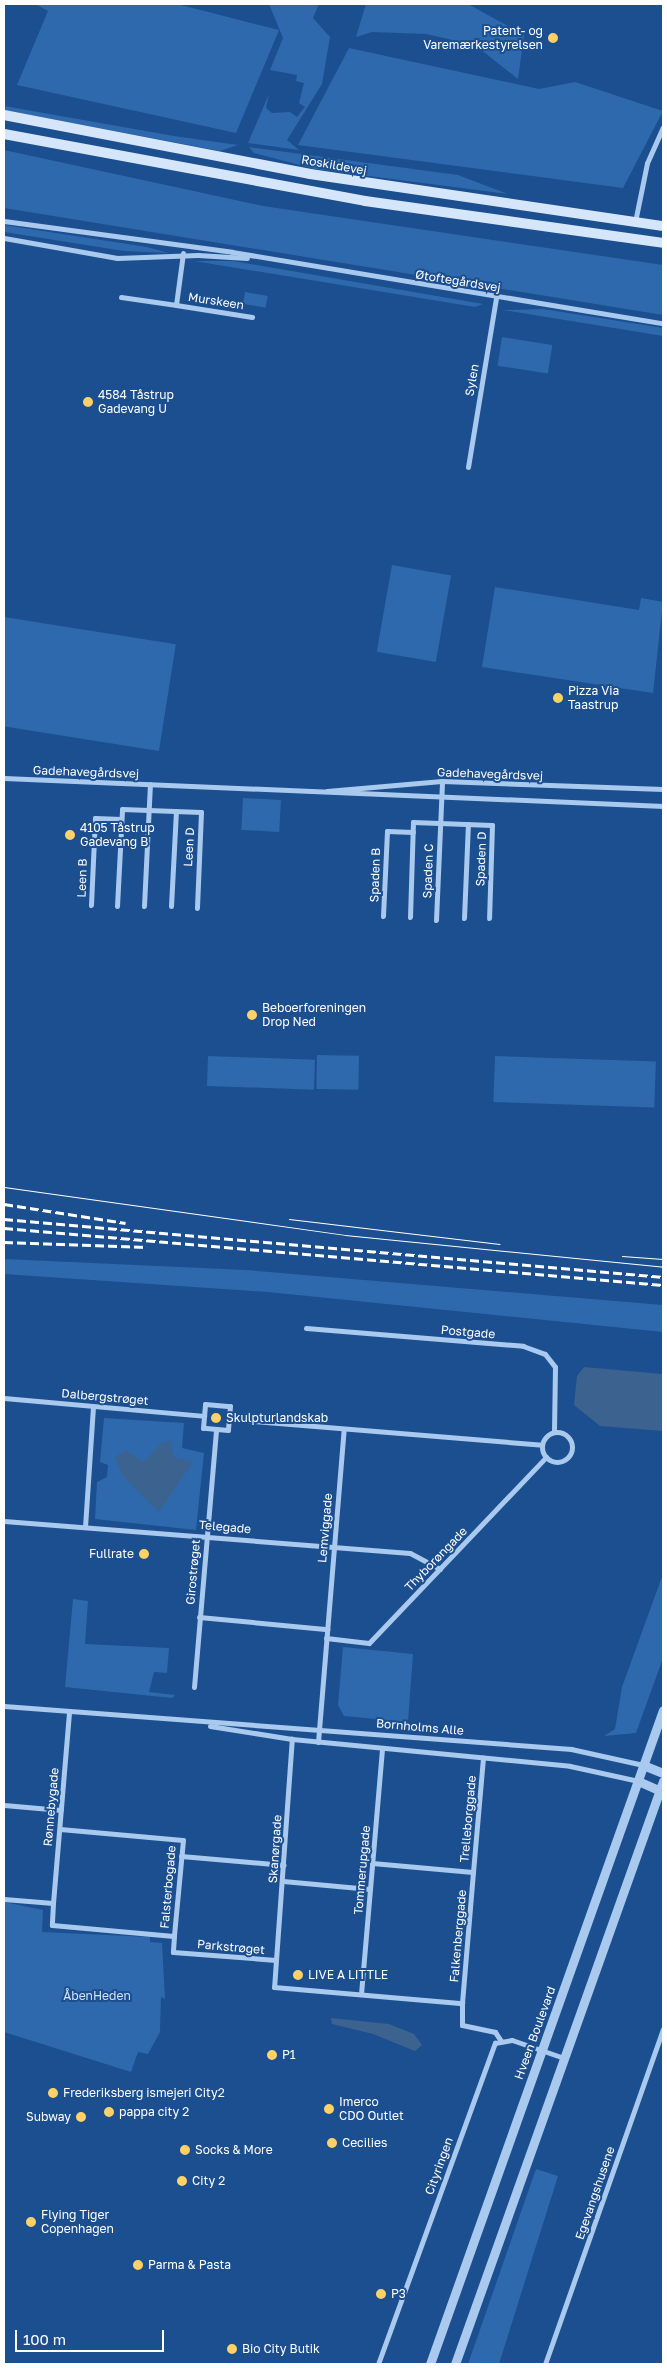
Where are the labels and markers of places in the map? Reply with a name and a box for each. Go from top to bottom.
place label: Patent- og Varemærkestyrelsen [423,24,543,52]
marker: Patent- og Varemærkestyrelsen [547,32,559,44]
place label: 4584 Tåstrup Gadevang U [98,388,174,416]
marker: 4584 Tåstrup Gadevang U [82,396,94,408]
place label: Pizza Via Taastrup [568,684,619,712]
marker: Pizza Via Taastrup [552,692,564,704]
place label: 4105 Tåstrup Gadevang B [80,821,155,849]
marker: 4105 Tåstrup Gadevang B [64,829,76,841]
place label: Beboerforeningen Drop Ned [262,1001,366,1029]
marker: Beboerforeningen Drop Ned [246,1009,258,1021]
place label: Skulpturlandskab [226,1411,328,1425]
marker: Skulpturlandskab [210,1412,222,1424]
place label: Fullrate [89,1547,134,1561]
marker: Fullrate [138,1548,150,1560]
place label: LIVE A LITTLE [308,1968,388,1982]
marker: LIVE A LITTLE [292,1969,304,1981]
place label: P1 [282,2048,296,2062]
marker: P1 [266,2049,278,2061]
place label: Frederiksberg ismejeri City2 [63,2086,225,2100]
marker: Frederiksberg ismejeri City2 [47,2087,59,2099]
place label: Imerco CDO Outlet [339,2095,404,2123]
marker: Imerco CDO Outlet [323,2103,335,2115]
place label: pappa city 2 [119,2105,189,2119]
marker: pappa city 2 [103,2106,115,2118]
place label: Subway [26,2110,71,2124]
marker: Subway [75,2111,87,2123]
place label: Cecilies [342,2136,387,2150]
marker: Cecilies [326,2137,338,2149]
place label: Socks & More [195,2143,273,2157]
marker: Socks & More [179,2144,191,2156]
place label: City 2 [192,2174,225,2188]
marker: City 2 [176,2175,188,2187]
place label: Flying Tiger Copenhagen [41,2208,114,2236]
marker: Flying Tiger Copenhagen [25,2216,37,2228]
place label: Parma & Pasta [148,2258,231,2272]
marker: Parma & Pasta [132,2259,144,2271]
place label: P3 [391,2287,406,2301]
marker: P3 [375,2288,387,2300]
place label: Bio City Butik [242,2342,320,2356]
marker: Bio City Butik [226,2343,238,2355]

